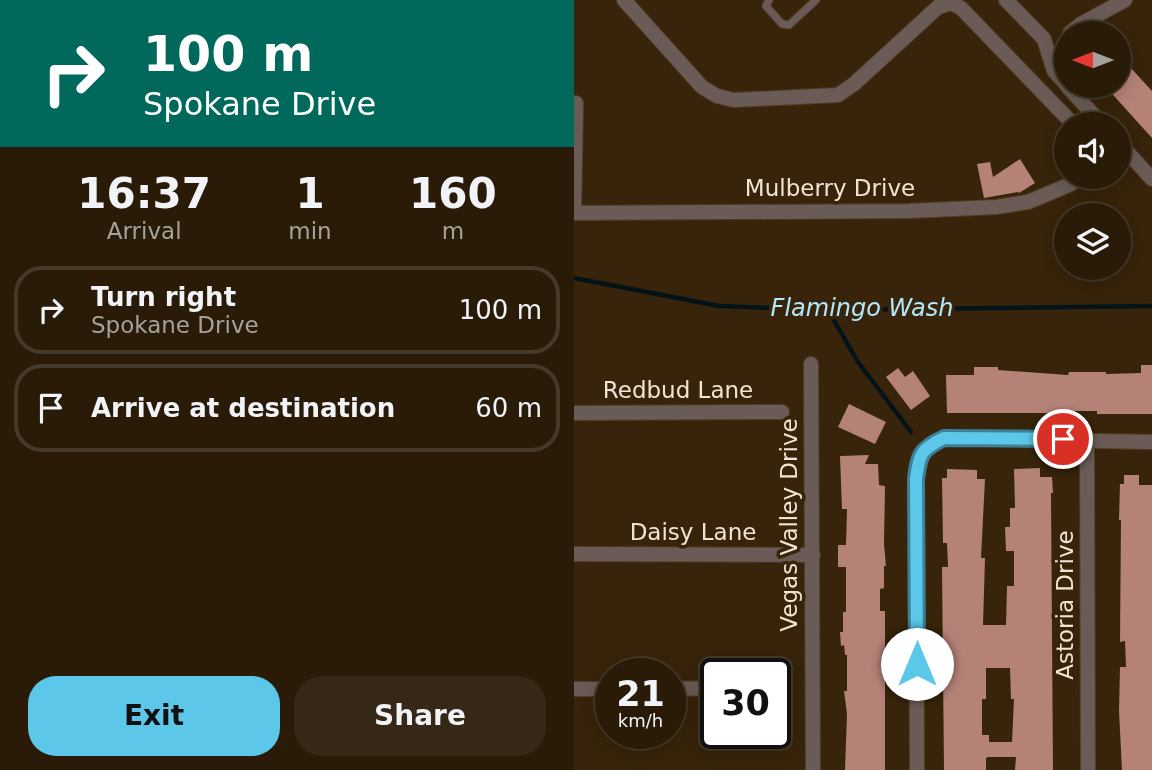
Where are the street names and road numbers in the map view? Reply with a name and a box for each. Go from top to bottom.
street label: Mulberry Drive [745,175,915,201]
street label: Redbud Lane [603,377,753,403]
street label: Vegas Valley Drive [776,418,802,632]
street label: Daisy Lane [630,519,756,545]
street label: Astoria Drive [1052,530,1078,680]

